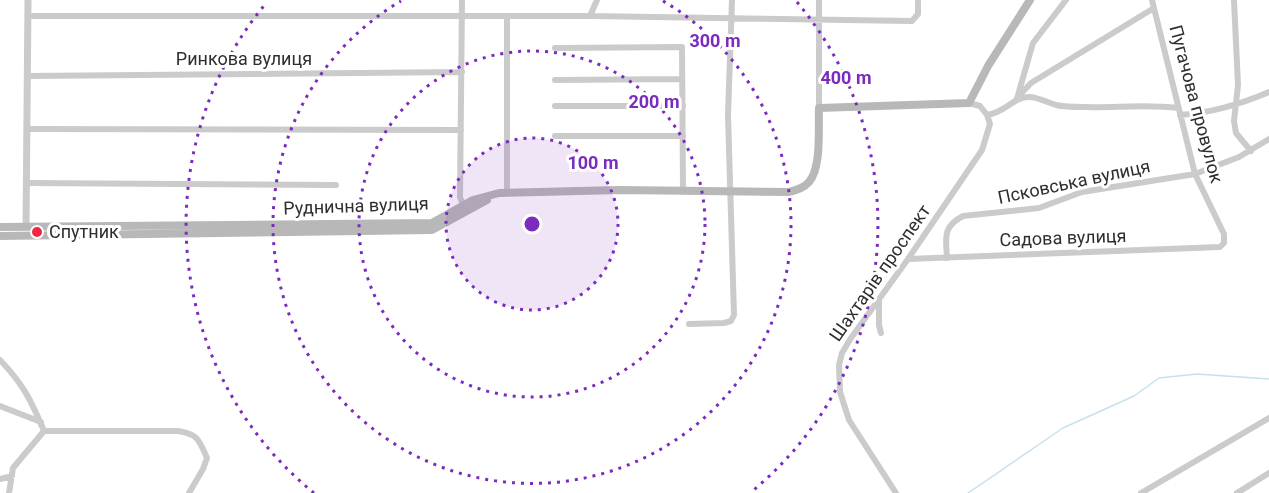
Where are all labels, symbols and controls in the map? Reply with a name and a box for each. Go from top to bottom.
street label: Пугачова провулок [1165,23,1228,185]
text: 300 m [689,30,741,51]
street label: Ринкова вулиця [176,48,312,69]
text: 400 m [820,67,872,88]
text: 200 m [628,91,680,112]
text: 100 m [567,152,619,173]
street label: Псковська вулиця [996,155,1152,208]
street label: Руднична вулиця [283,192,429,219]
street label: Шахтарів проспект [825,200,935,345]
centre of rings [522,214,542,234]
place label: Спутник [49,221,119,242]
marker: Спутник [30,225,44,239]
street label: Садова вулиця [999,225,1127,250]

